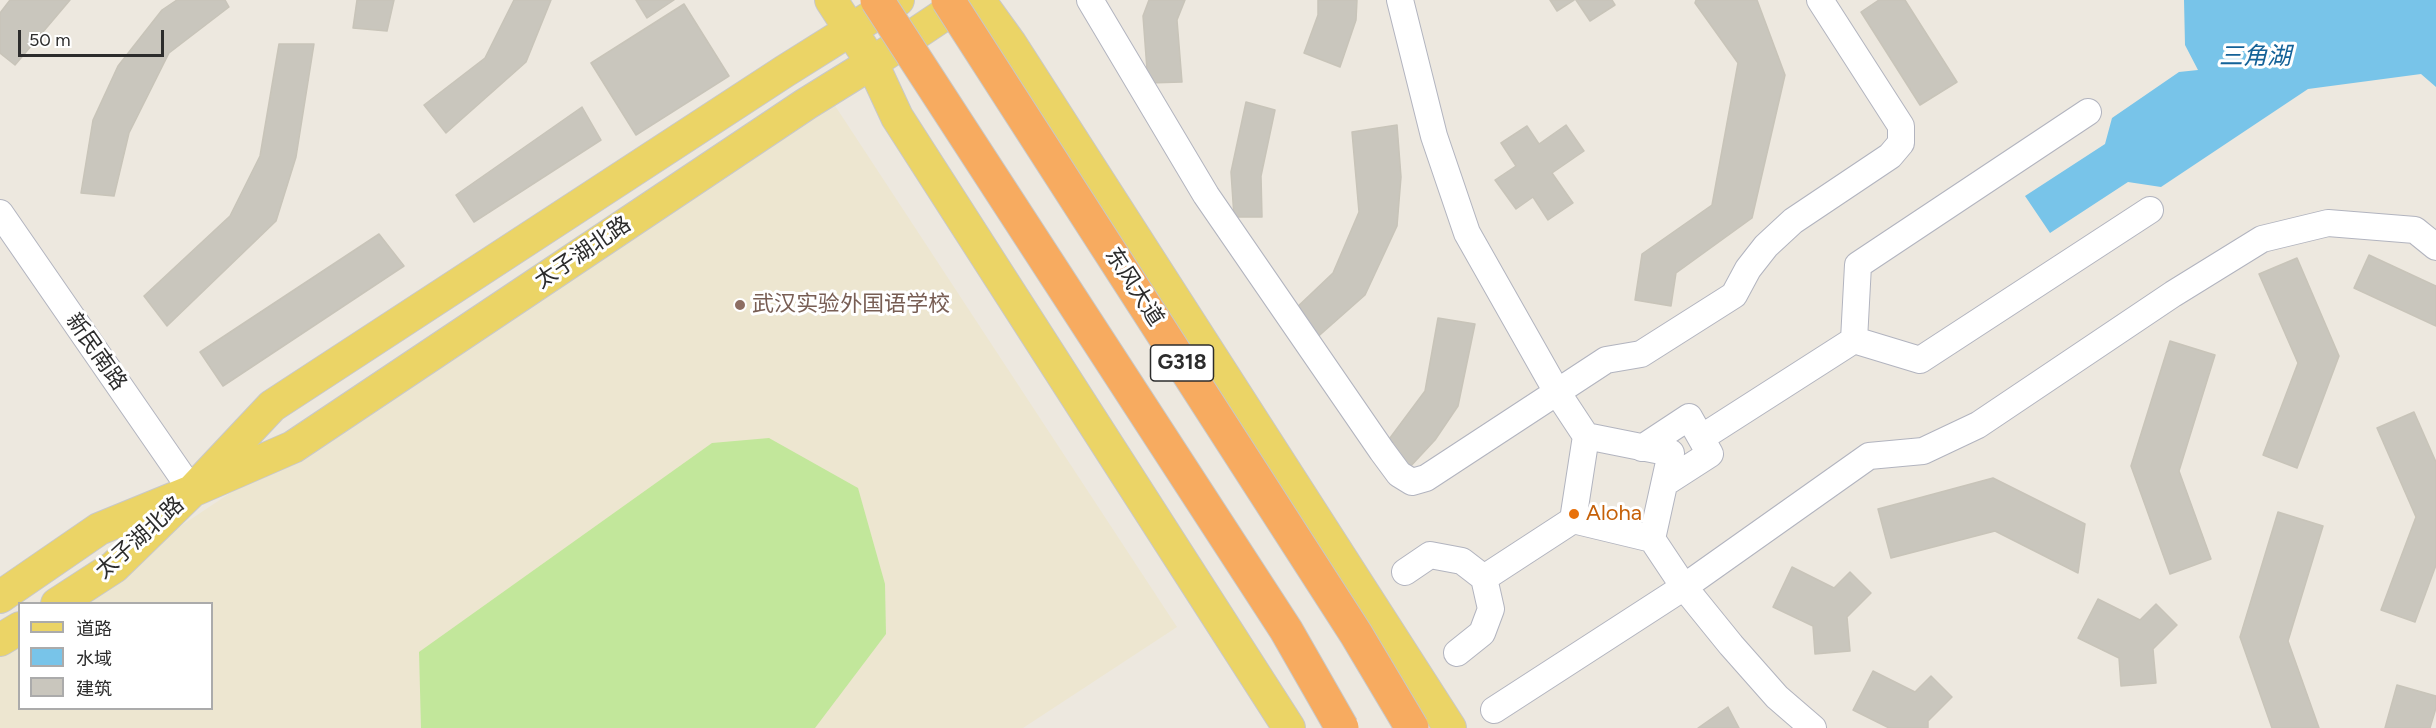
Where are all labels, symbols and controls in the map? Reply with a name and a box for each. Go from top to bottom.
scale bar [21,18,166,56]
text: 50 m [29,29,71,51]
water label: 三角湖 [2219,43,2291,71]
street label: 太子湖北路 [530,211,636,295]
street label: 东风大道 [1099,243,1169,331]
place label: 武汉实验外国语学校 [752,292,950,318]
marker: 武汉实验外国语学校 [733,298,747,312]
street label: 新民南路 [60,308,132,396]
road number: G318 [1150,345,1214,381]
street label: 太子湖北路 [90,491,190,585]
place label: Aloha [1586,501,1642,527]
marker: Aloha [1567,507,1581,521]
legend [18,602,213,710]
text: 道路 [76,618,112,640]
text: 水域 [76,648,112,670]
text: 建筑 [76,678,112,700]

